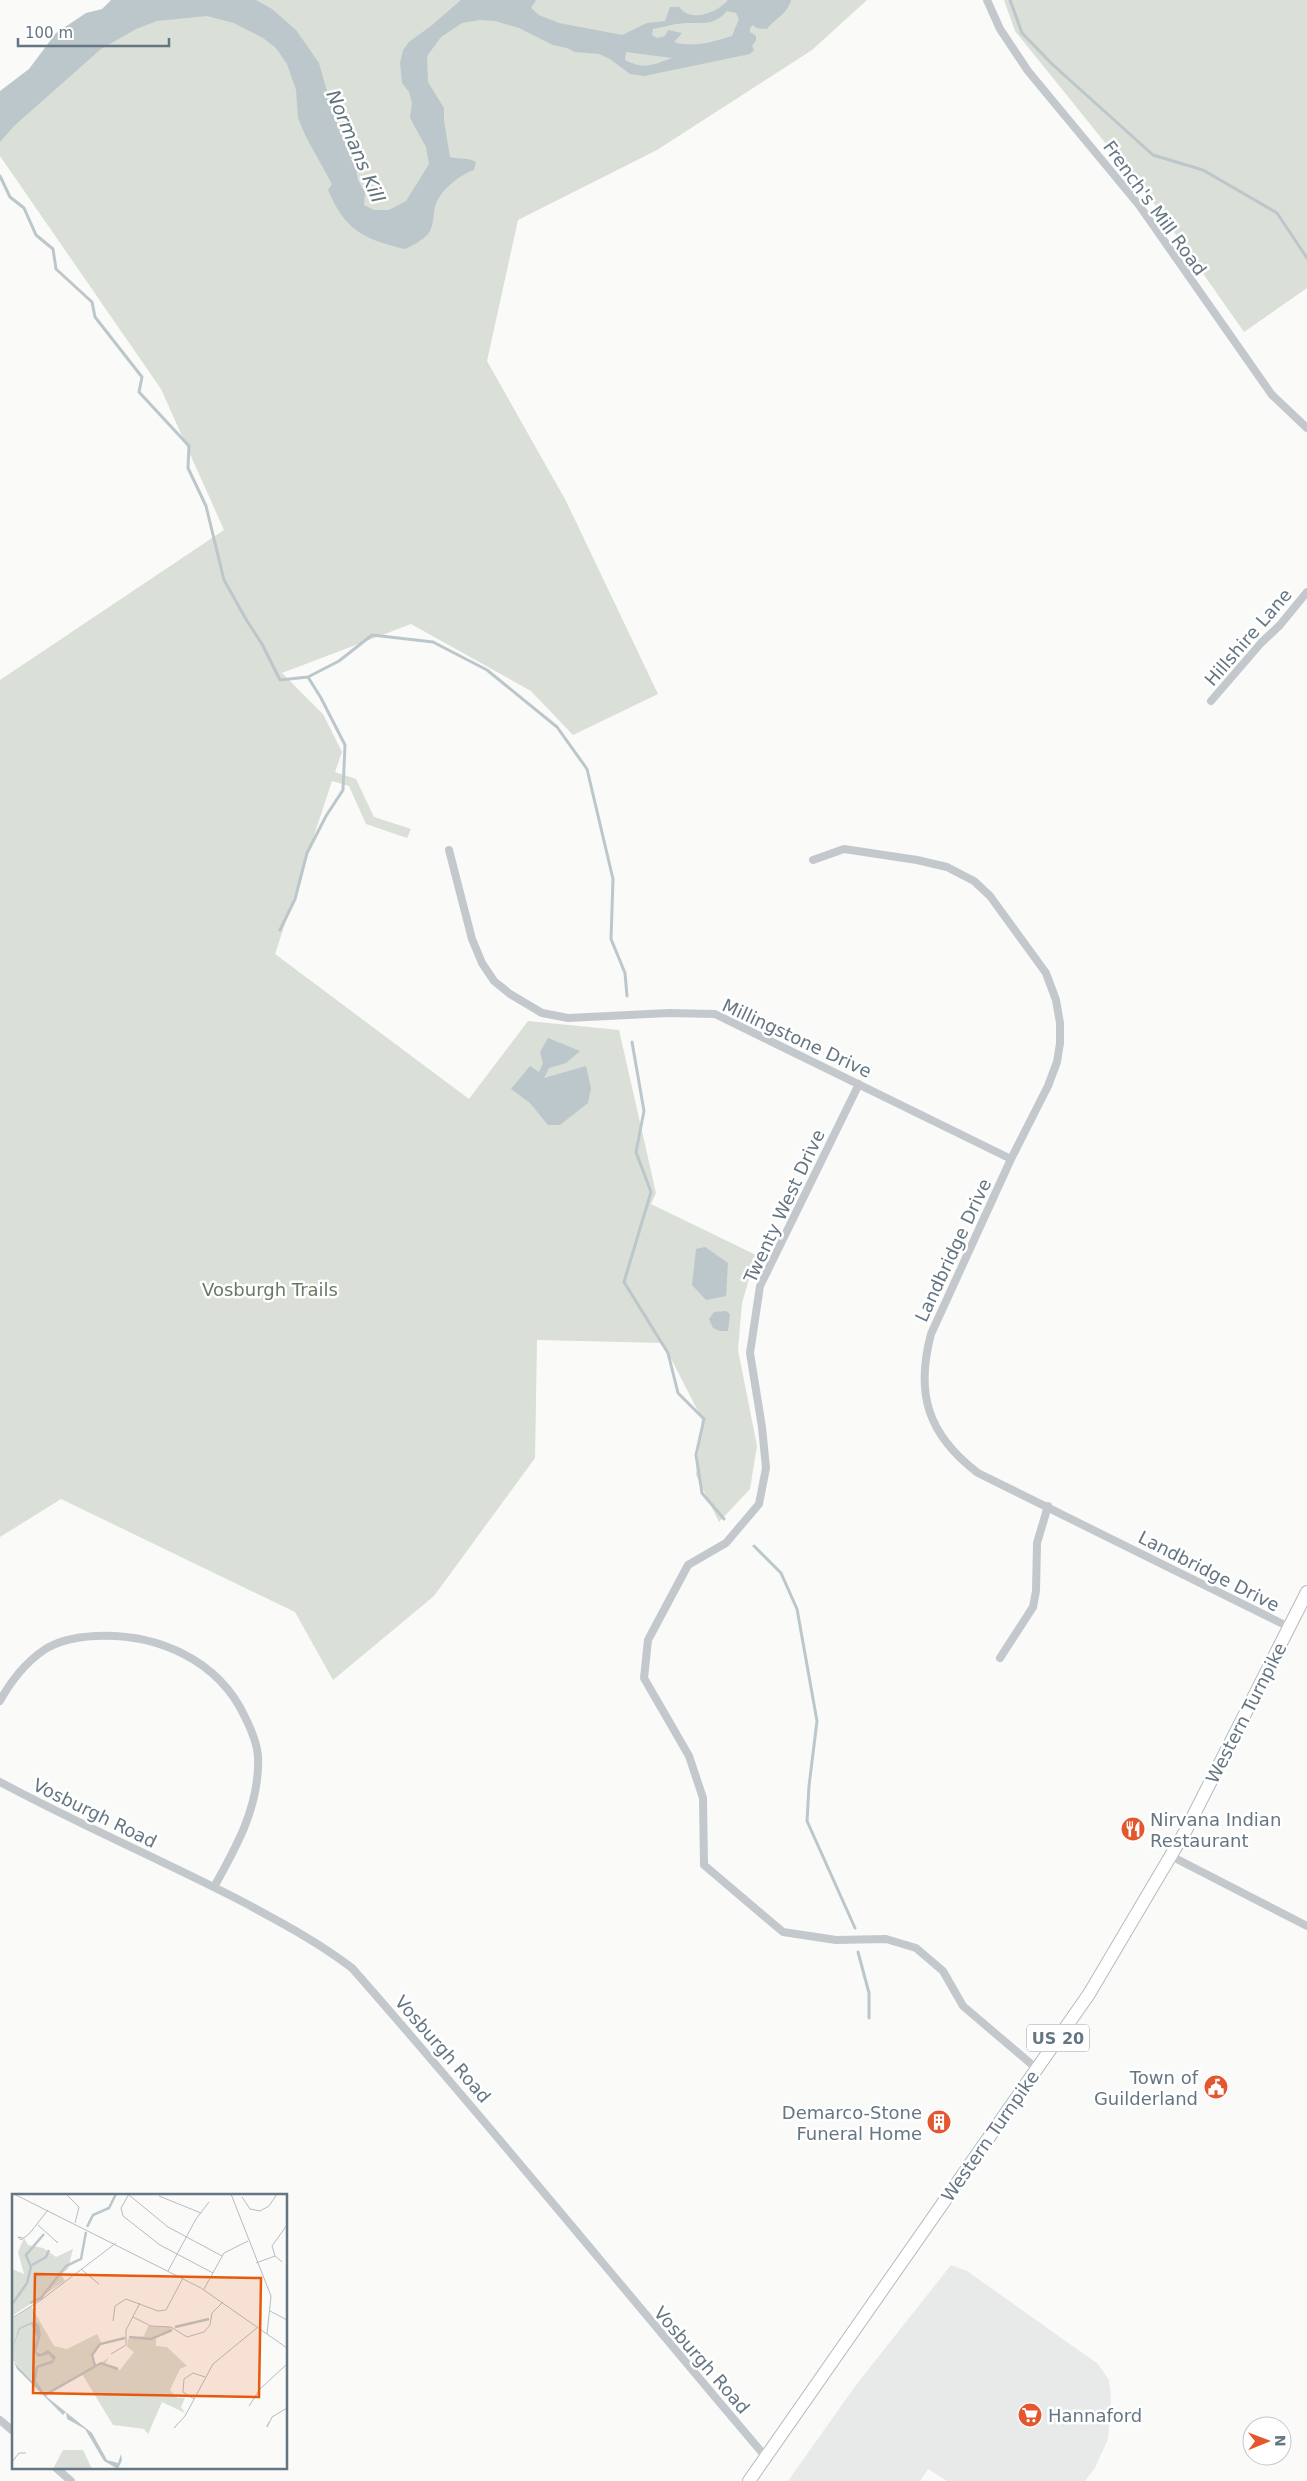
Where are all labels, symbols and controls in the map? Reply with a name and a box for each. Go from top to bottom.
scale bar [18,15,169,47]
text: 100 m [25,24,73,42]
water label: Normans Kill [322,86,390,206]
street label: French's Mill Road [1099,137,1211,279]
street label: Hillshire Lane [1200,584,1296,690]
street label: Millingstone Drive [719,994,875,1082]
street label: Twenty West Drive [739,1126,829,1287]
street label: Landbridge Drive [911,1175,995,1325]
park label: Vosburgh Trails [202,1279,338,1300]
street label: Landbridge Drive [1135,1526,1283,1616]
street label: Western Turnpike [1201,1639,1291,1787]
street label: Vosburgh Road [30,1774,160,1852]
place label: Nirvana Indian Restaurant [1150,1809,1281,1851]
restaurant icon: Nirvana Indian Restaurant [1120,1816,1146,1842]
street label: Vosburgh Road [391,1991,495,2107]
road number: US 20 [1027,2025,1089,2052]
street label: Western Turnpike [937,2066,1043,2206]
place label: Town of Guilderland [1094,2067,1199,2109]
public building icon: Town of Guilderland [1203,2074,1229,2100]
place label: Demarco-Stone Funeral Home [782,2102,922,2144]
building icon: Demarco-Stone Funeral Home [926,2109,952,2135]
inset map [12,2194,288,2468]
street label: Vosburgh Road [650,2302,754,2418]
supermarket icon: Hannaford [1017,2402,1043,2428]
place label: Hannaford [1048,2405,1142,2426]
north arrow [1242,2416,1292,2466]
text: N [1272,2435,1288,2447]

